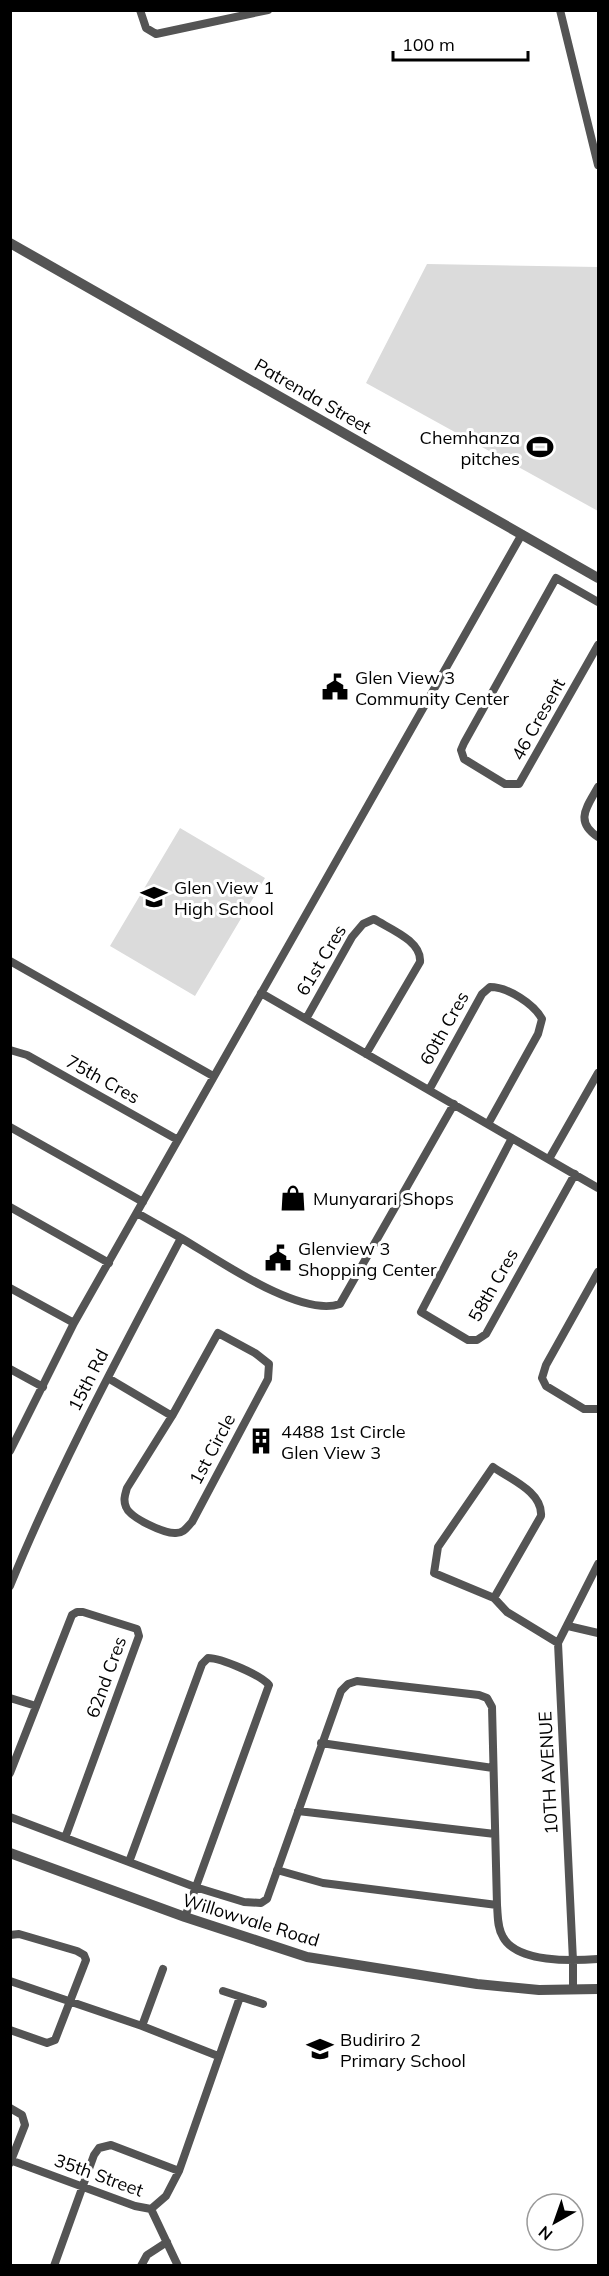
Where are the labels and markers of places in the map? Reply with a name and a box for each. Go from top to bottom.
place label: Chemhanza pitches [420,426,520,470]
sports icon: Chemhanza pitches [525,432,555,462]
place label: Glen View 3 Community Center [355,666,509,710]
public building icon: Glen View 3 Community Center [320,672,350,702]
place label: Glen View 1 High School [174,876,274,920]
school or university icon: Glen View 1 High School [139,882,169,912]
shop icon: Munyarari Shops [278,1183,308,1213]
place label: Munyarari Shops [313,1187,454,1210]
place label: Glenview 3 Shopping Center [298,1237,437,1281]
public building icon: Glenview 3 Shopping Center [263,1243,293,1273]
place label: 4488 1st Circle Glen View 3 [281,1420,406,1464]
building icon: 4488 1st Circle Glen View 3 [246,1426,276,1456]
place label: Budiriro 2 Primary School [340,2028,466,2072]
school or university icon: Budiriro 2 Primary School [305,2034,335,2064]

